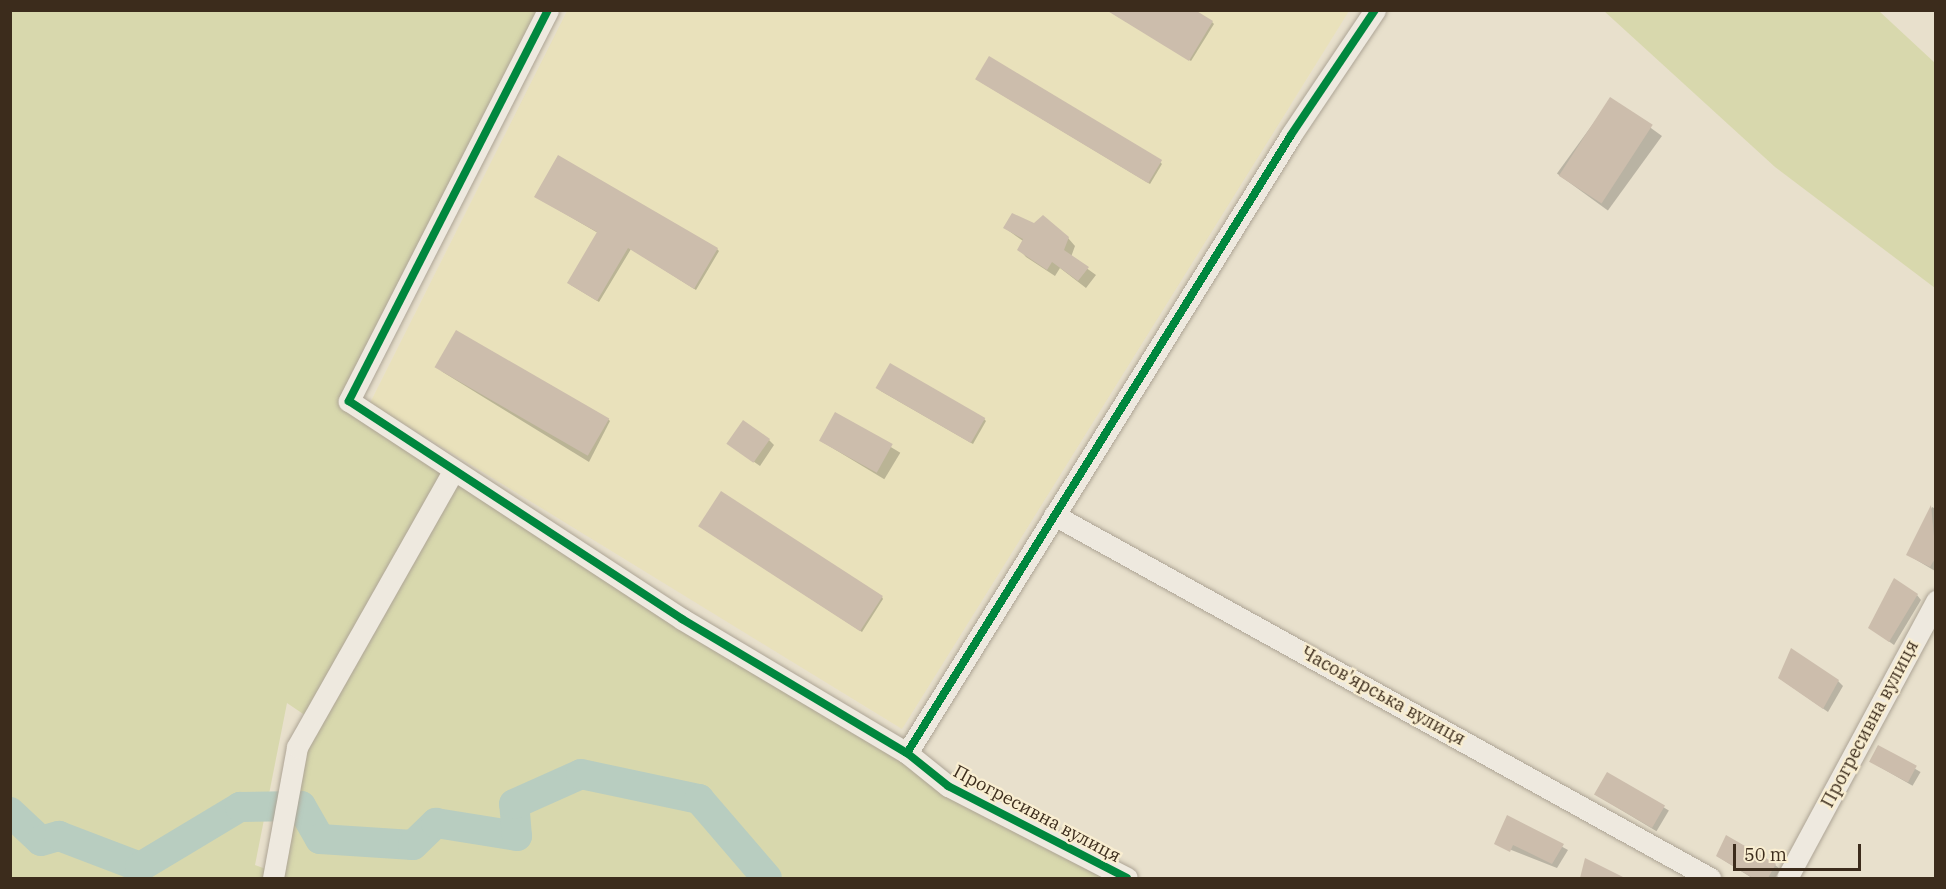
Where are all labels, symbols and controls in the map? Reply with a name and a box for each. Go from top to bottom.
street label: Прогресивна вулиця [1817,637,1923,811]
street label: Часов'ярська вулиця [1297,642,1469,750]
street label: Прогресивна вулиця [950,761,1124,867]
scale bar [1736,832,1864,870]
text: 50 m [1744,843,1787,866]

